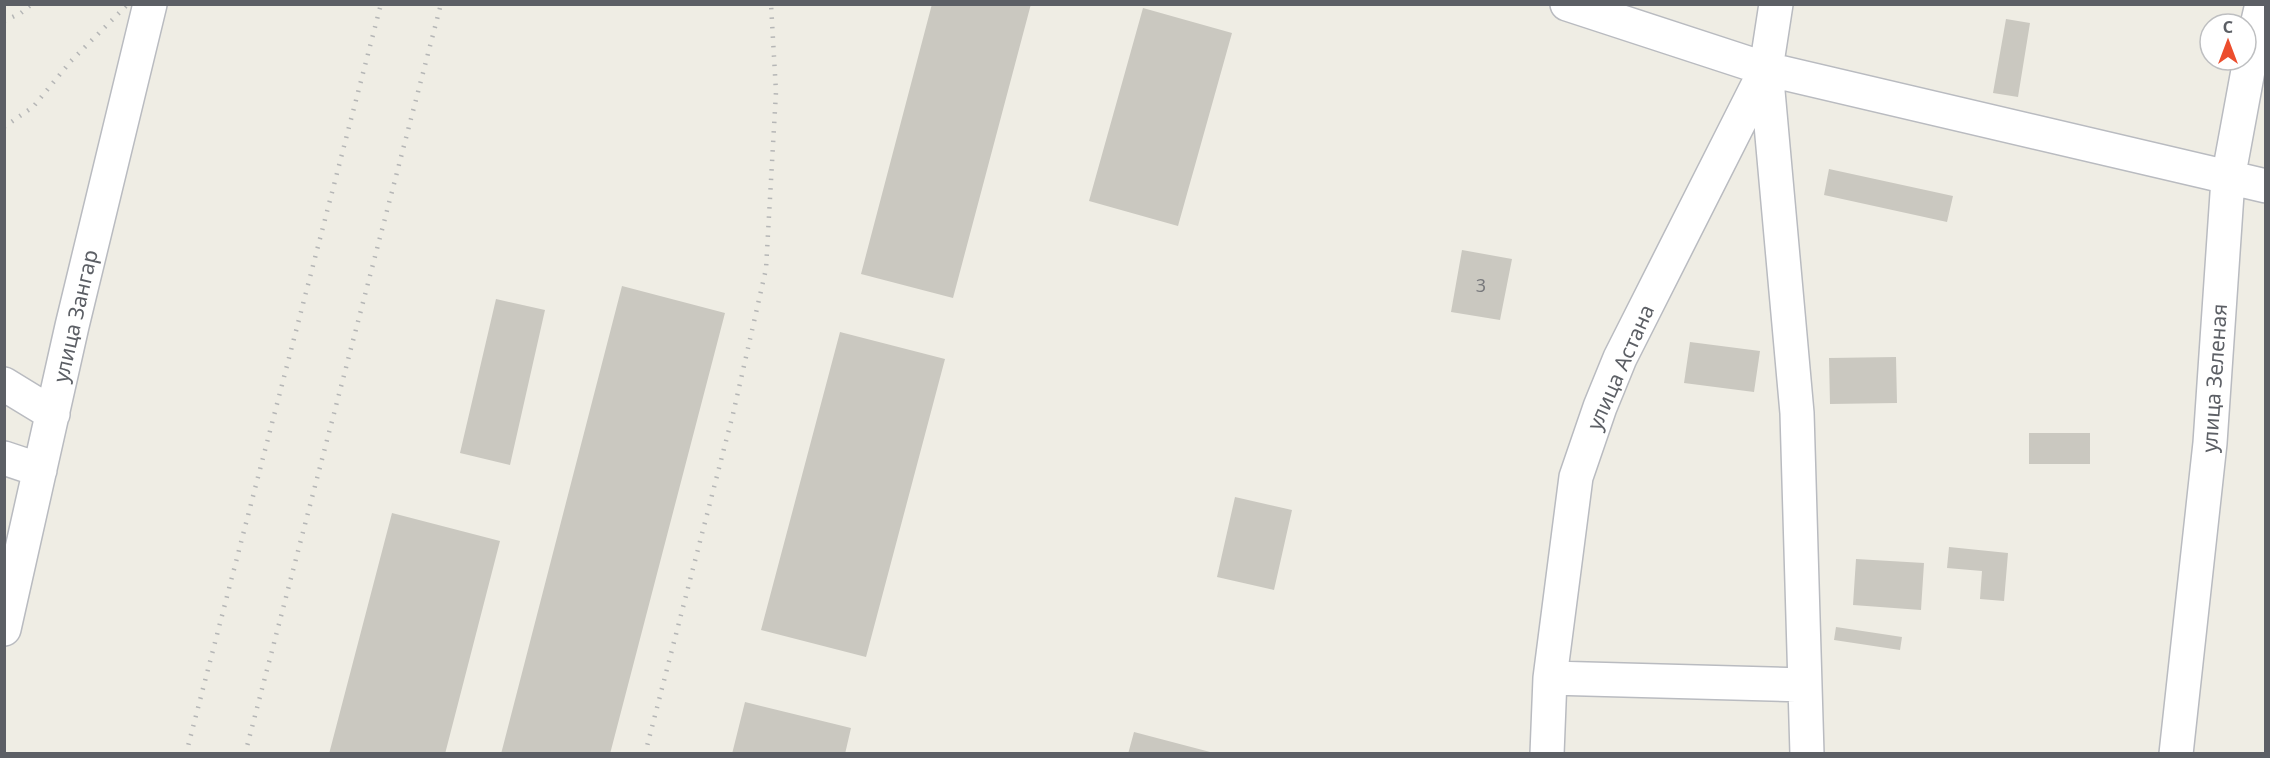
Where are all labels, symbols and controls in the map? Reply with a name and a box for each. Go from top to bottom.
north arrow [2198,12,2258,72]
text: С [2223,16,2233,38]
street label: улица Зангар [46,247,104,385]
house number: 3 [1476,273,1486,297]
street label: улица Астана [1580,300,1660,434]
street label: улица Зеленая [2195,303,2233,453]

